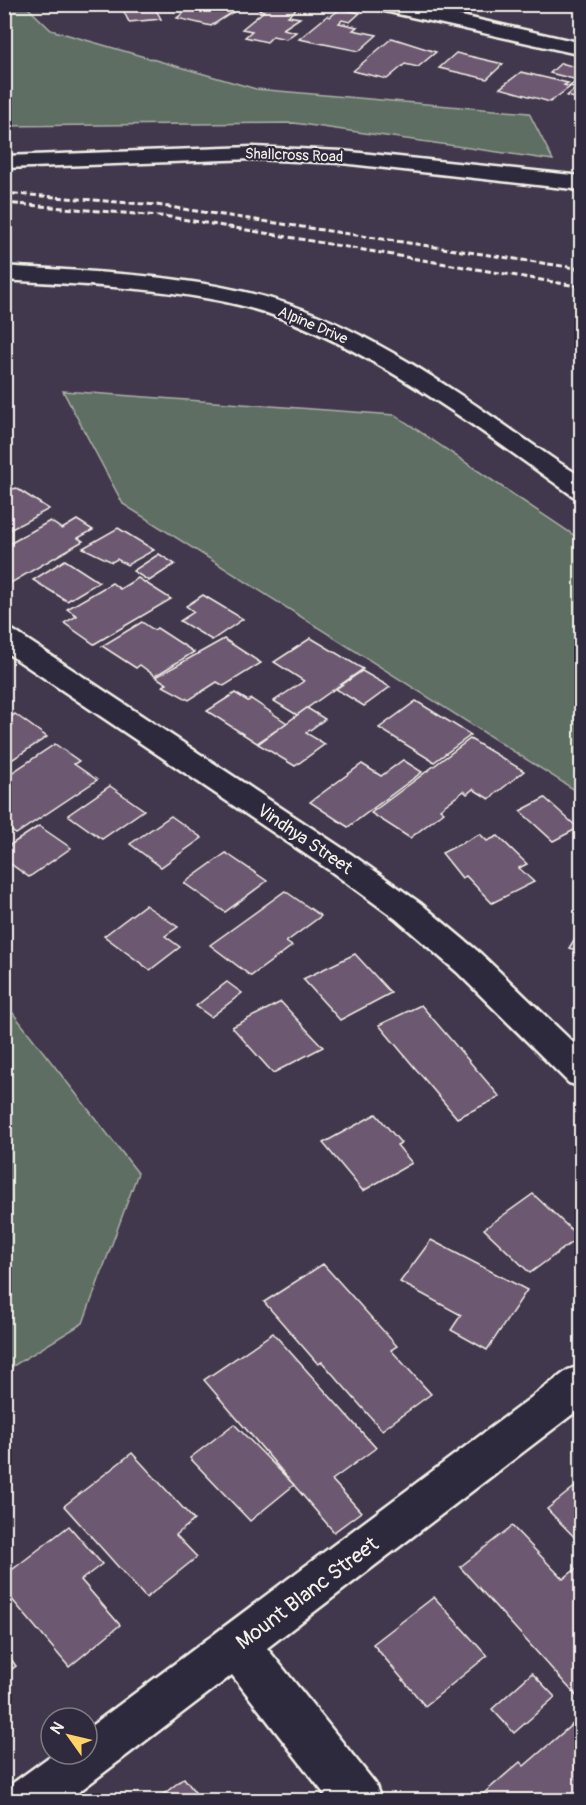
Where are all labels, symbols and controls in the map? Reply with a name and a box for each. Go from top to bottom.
street label: Shallcross Road [245,144,343,167]
street label: Alpine Drive [275,302,351,349]
street label: Vindhya Street [253,799,357,880]
street label: Mount Blanc Street [231,1531,384,1656]
north arrow [39,1706,99,1766]
text: N [46,1718,69,1738]

